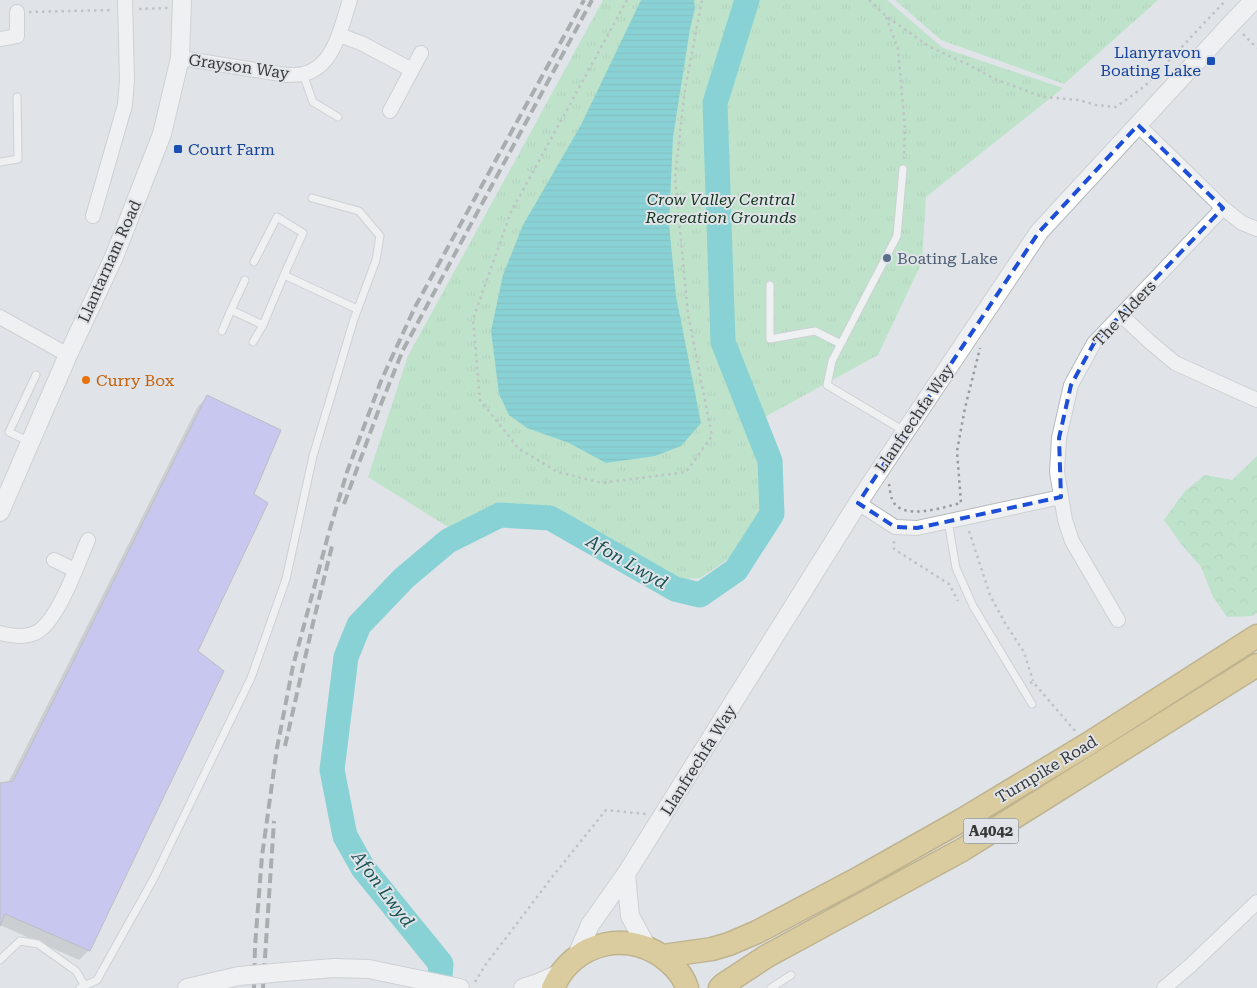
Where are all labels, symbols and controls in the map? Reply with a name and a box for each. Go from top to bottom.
place label: Llanyravon Boating Lake [1100,43,1201,80]
street label: Grayson Way [187,50,291,83]
marker: Llanyravon Boating Lake [1205,55,1217,67]
place label: Court Farm [188,140,275,159]
marker: Court Farm [172,143,184,155]
park label: Crow Valley Central Recreation Grounds [644,190,797,227]
street label: Llantarnam Road [74,197,145,325]
place label: Boating Lake [897,249,998,268]
marker: Boating Lake [881,252,893,264]
street label: The Alders [1089,276,1160,350]
street label: Llanfrechfa Way [871,360,958,476]
place label: Curry Box [96,371,175,390]
marker: Curry Box [80,374,92,386]
water label: Afon Lwyd [582,530,671,593]
street label: Llanfrechfa Way [657,701,740,819]
street label: Turnpike Road [992,732,1100,807]
road number: A4042 [964,818,1018,844]
water label: Afon Lwyd [347,846,419,931]

